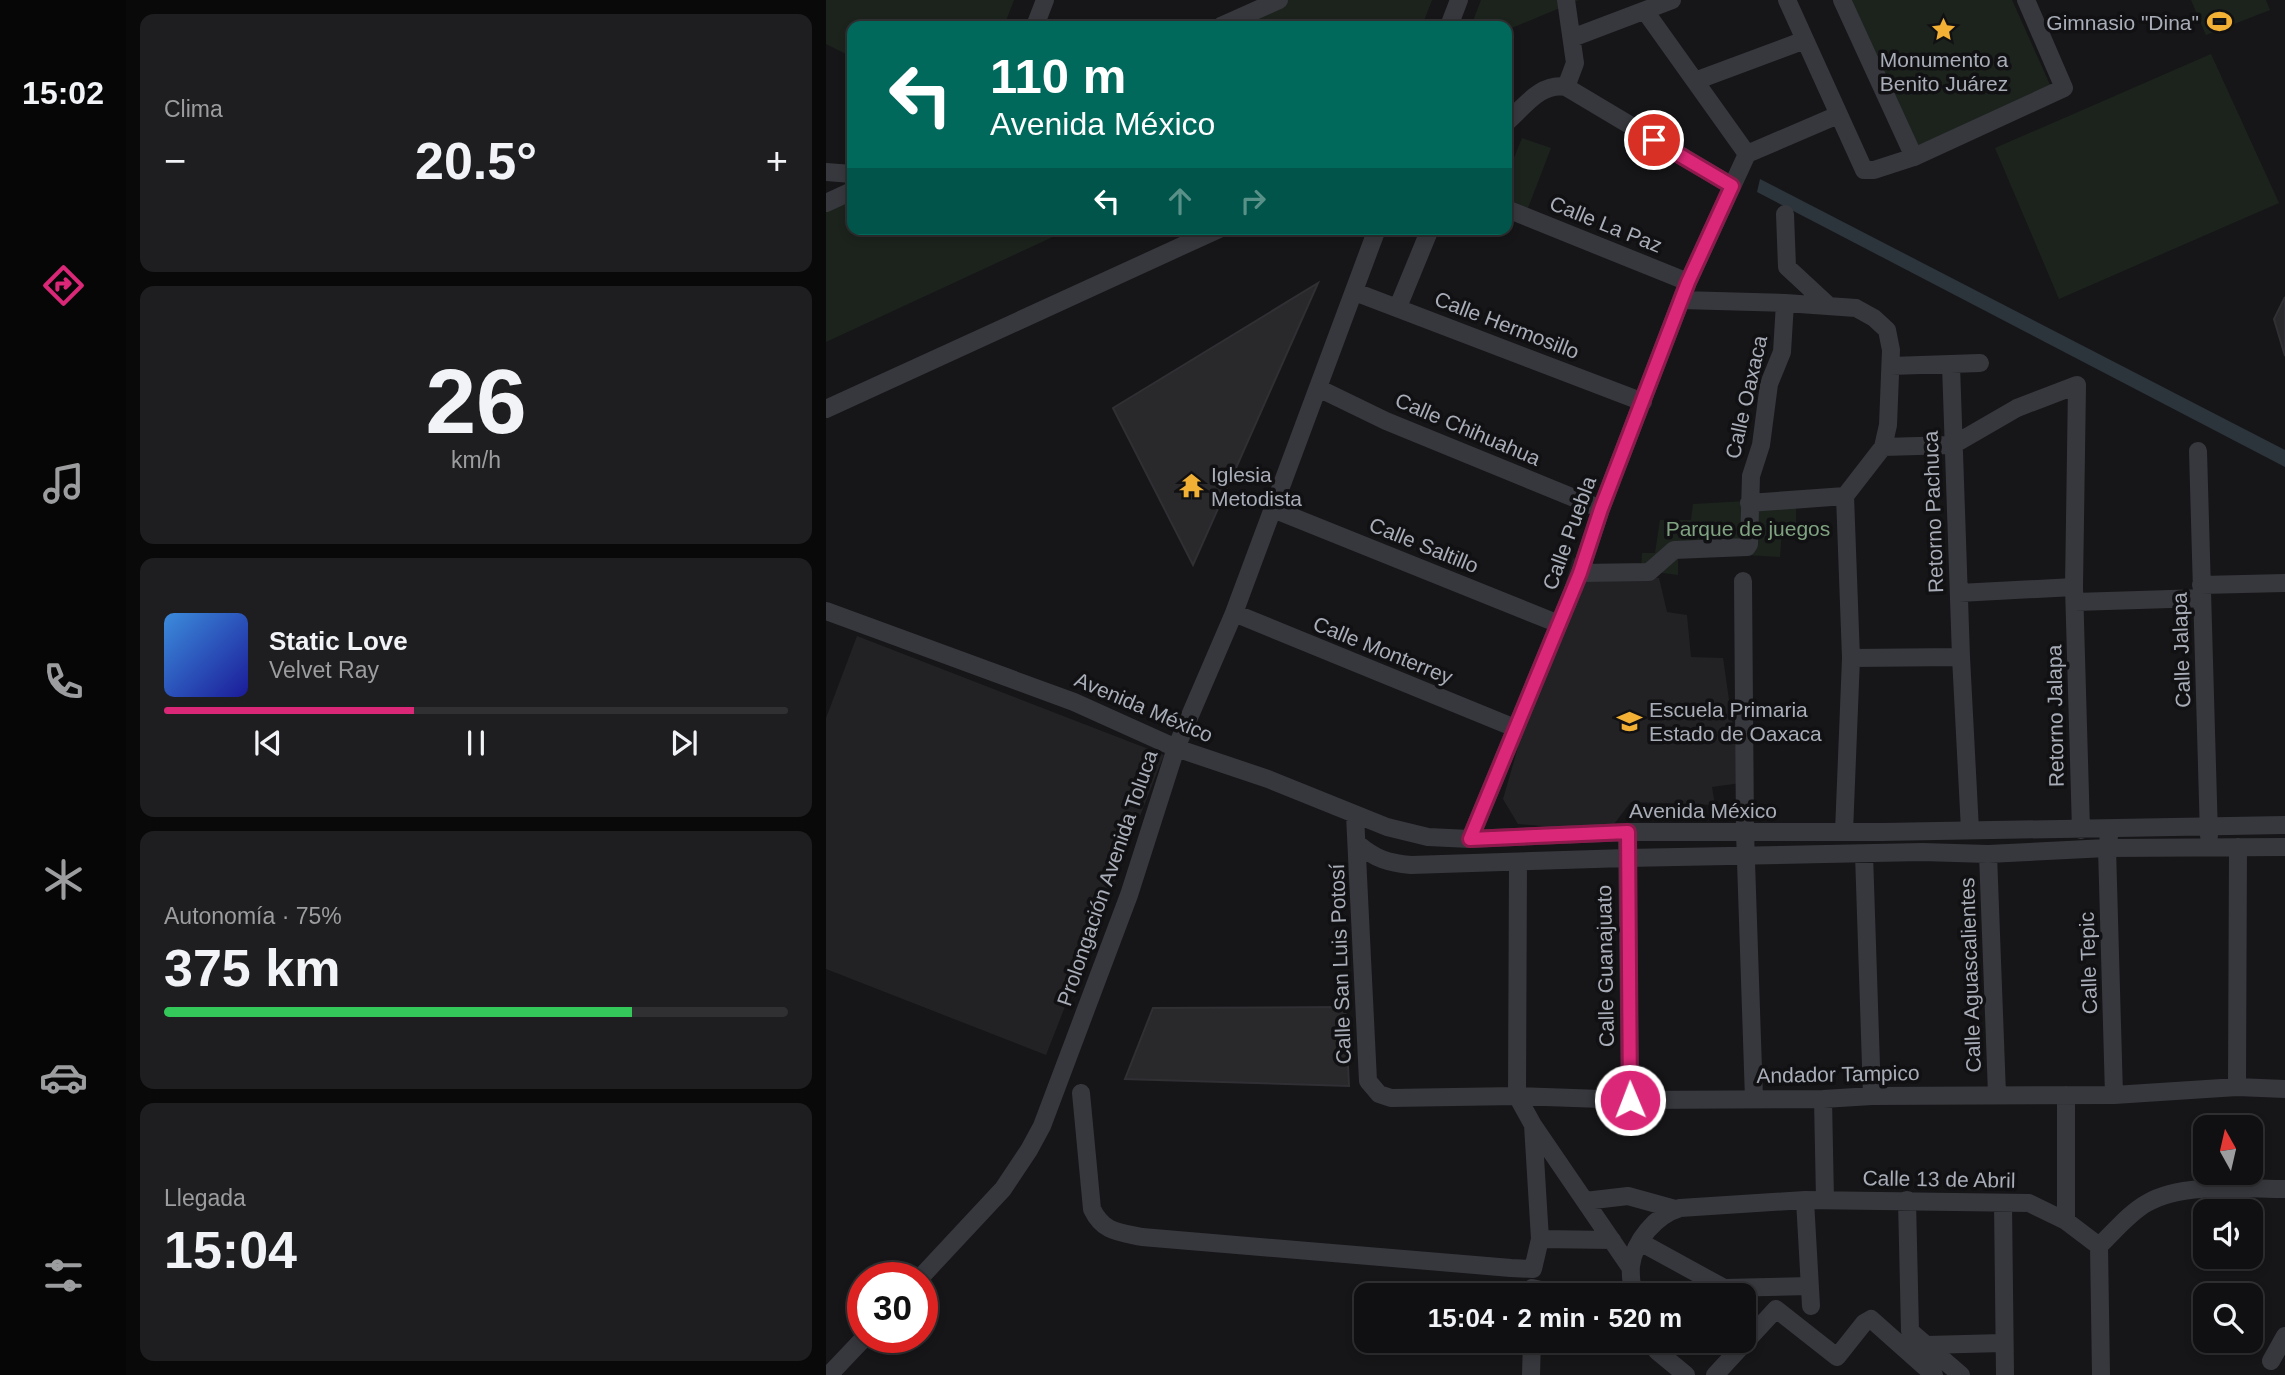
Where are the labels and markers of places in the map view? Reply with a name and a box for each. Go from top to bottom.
sports icon: Gimnasio "Dina" [2205,8,2233,36]
place label: Gimnasio "Dina" [2046,11,2199,34]
place icon: Monumento a Benito Juárez [1930,16,1958,44]
place label: Monumento a Benito Juárez [1880,48,2009,95]
pin [1624,110,1684,170]
place label: Iglesia Metodista [1211,463,1302,510]
temple icon: Iglesia Metodista [1177,472,1205,500]
place label: Escuela Primaria Estado de Oaxaca [1649,698,1822,745]
school or university icon: Escuela Primaria Estado de Oaxaca [1615,707,1643,735]

